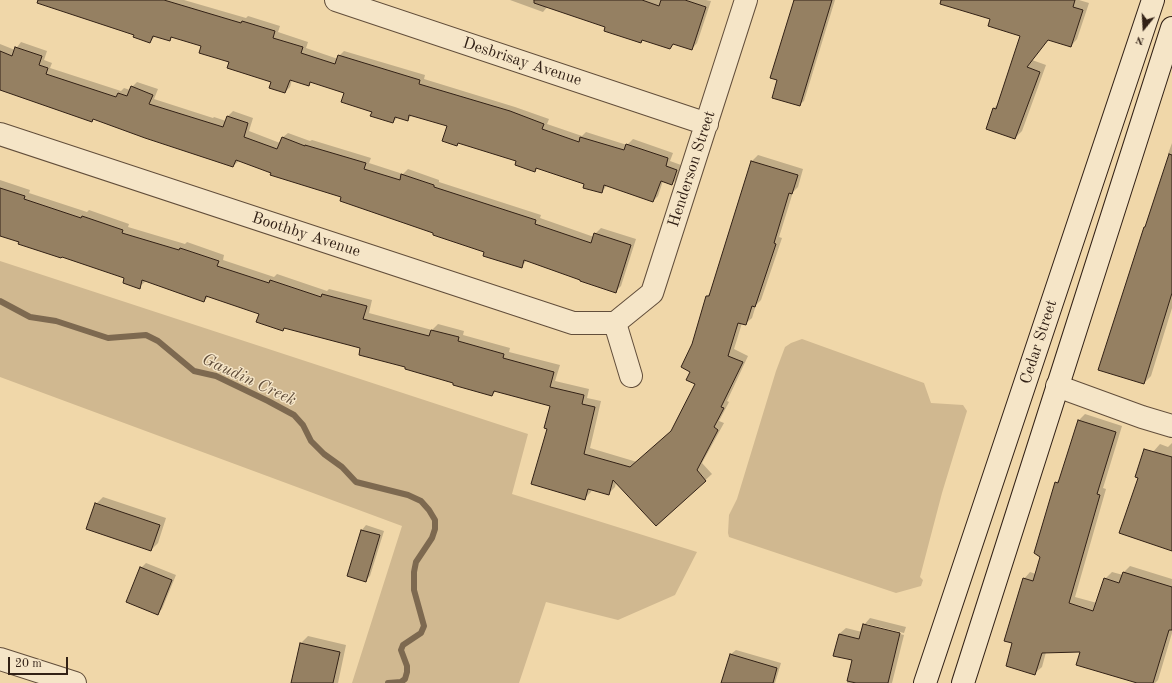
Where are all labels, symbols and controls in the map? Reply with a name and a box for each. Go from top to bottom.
north arrow [1124,8,1164,48]
text: N [1134,33,1146,46]
street label: Desbrisay Avenue [460,34,584,90]
street label: Henderson Street [664,108,720,230]
street label: Boothby Avenue [249,208,363,262]
street label: Cedar Street [1016,297,1062,387]
water label: Gaudin Creek [199,349,299,411]
scale bar [10,649,70,675]
text: 20 m [15,658,42,670]

